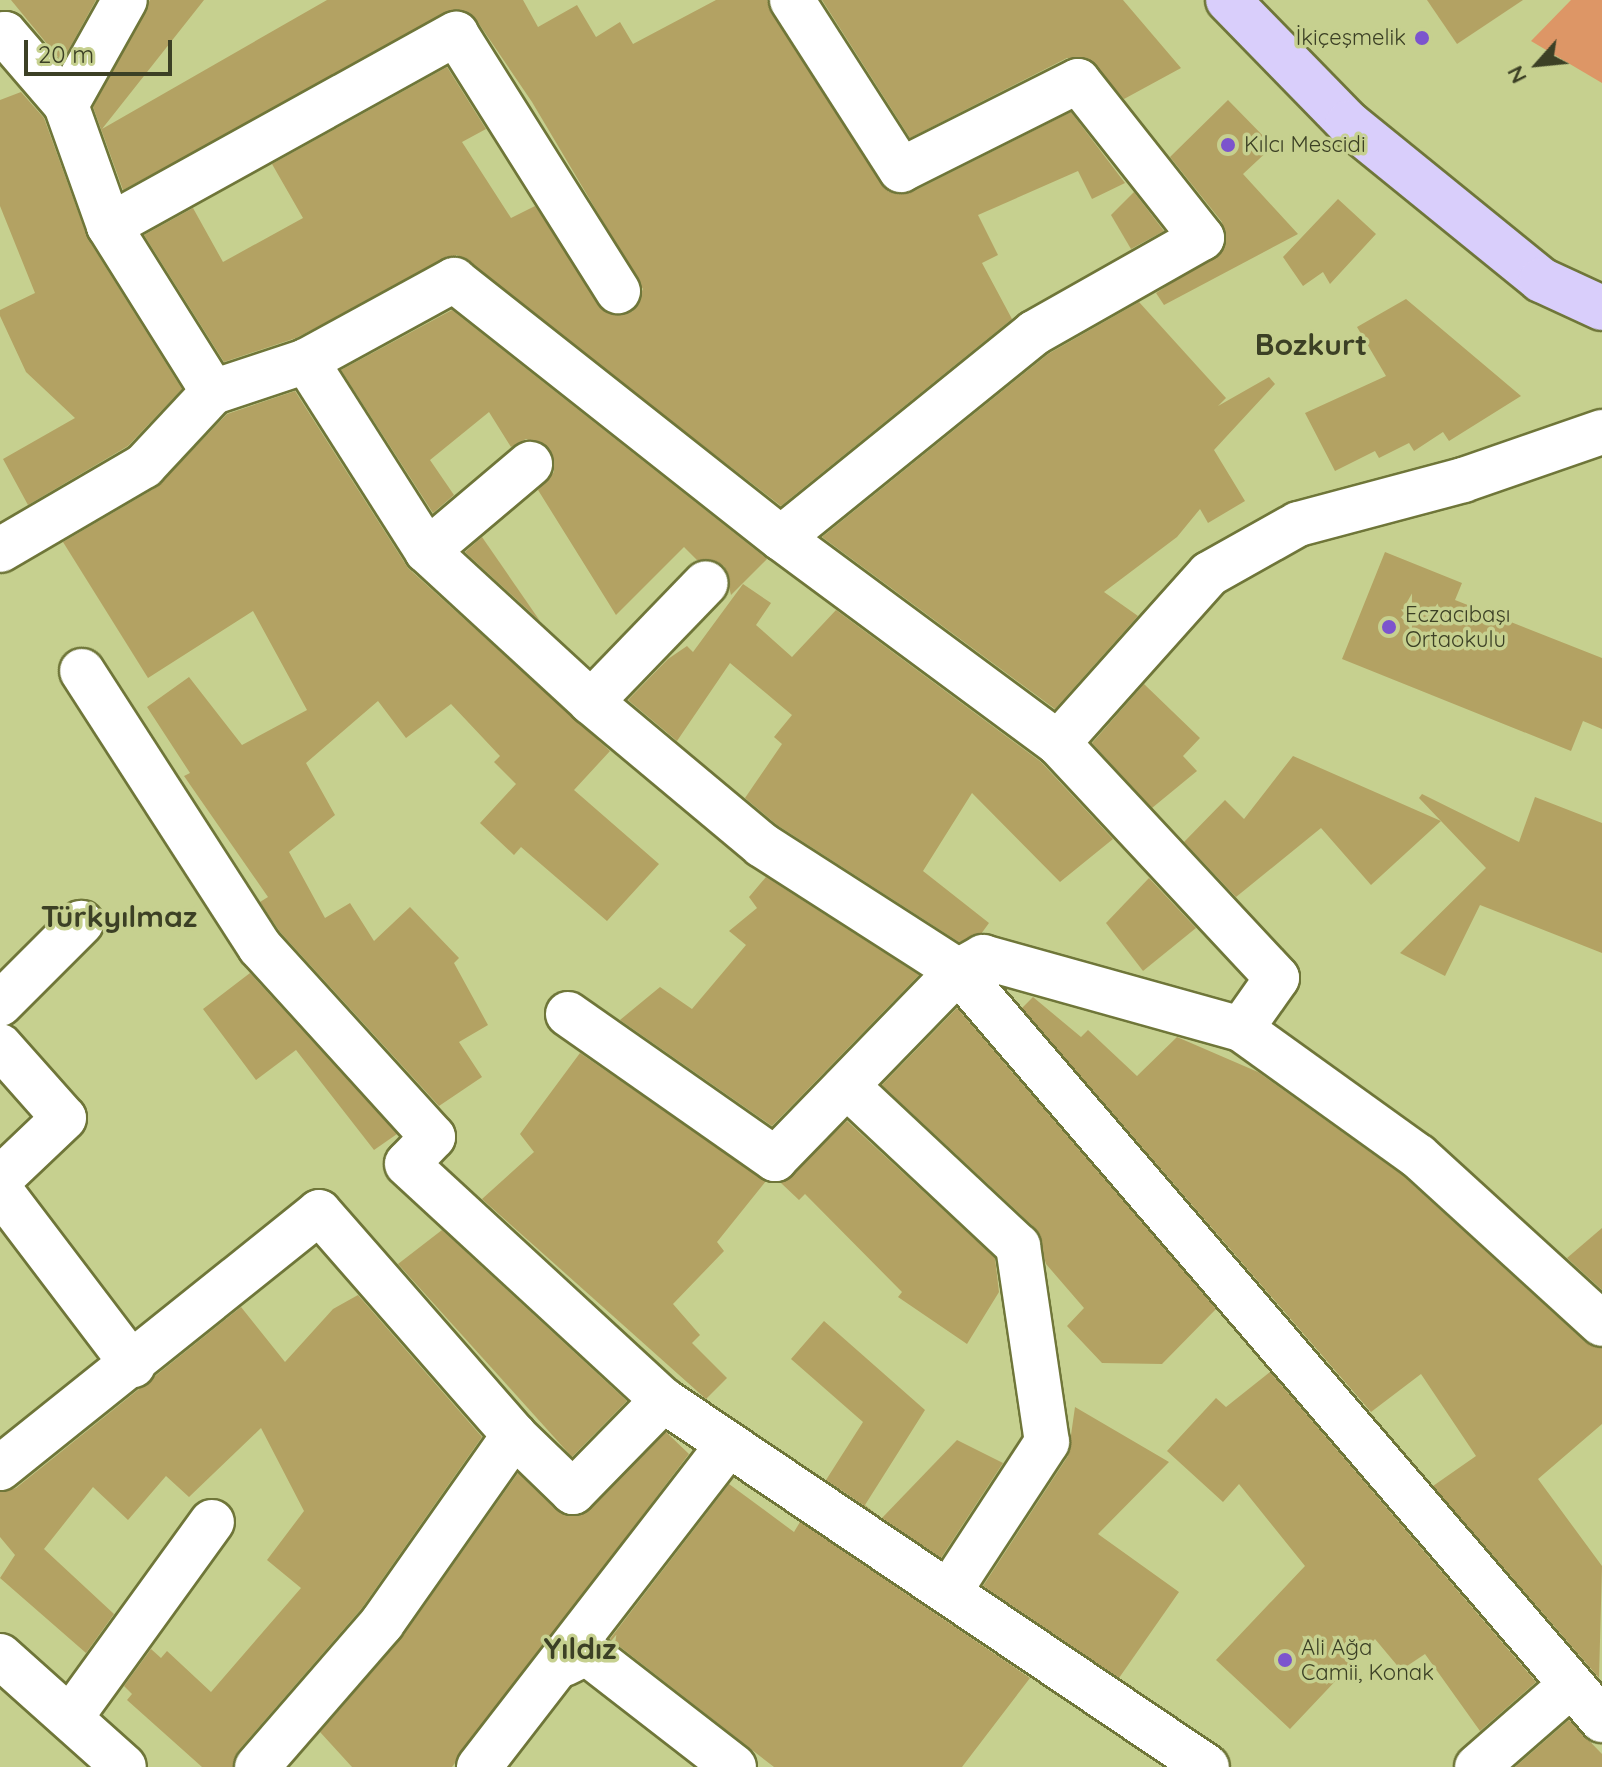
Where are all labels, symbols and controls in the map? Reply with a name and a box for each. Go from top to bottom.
scale bar [28,24,176,74]
north arrow [1498,24,1578,104]
place label: İkiçeşmelik [1296,25,1406,51]
marker: İkiçeşmelik [1413,29,1431,47]
text: 20 m [38,39,94,69]
text: N [1500,61,1533,88]
place label: Kılcı Mescidi [1244,132,1366,158]
marker: Kılcı Mescidi [1219,136,1237,154]
district label: Bozkurt [1255,326,1367,362]
place label: Eczacıbaşı Ortaokulu [1405,601,1510,652]
marker: Eczacıbaşı Ortaokulu [1380,618,1398,636]
district label: Türkyılmaz [41,898,197,934]
district label: Yıldız [543,1630,617,1666]
place label: Ali Ağa Camii, Konak [1301,1634,1434,1686]
marker: Ali Ağa Camii, Konak [1276,1651,1294,1669]

